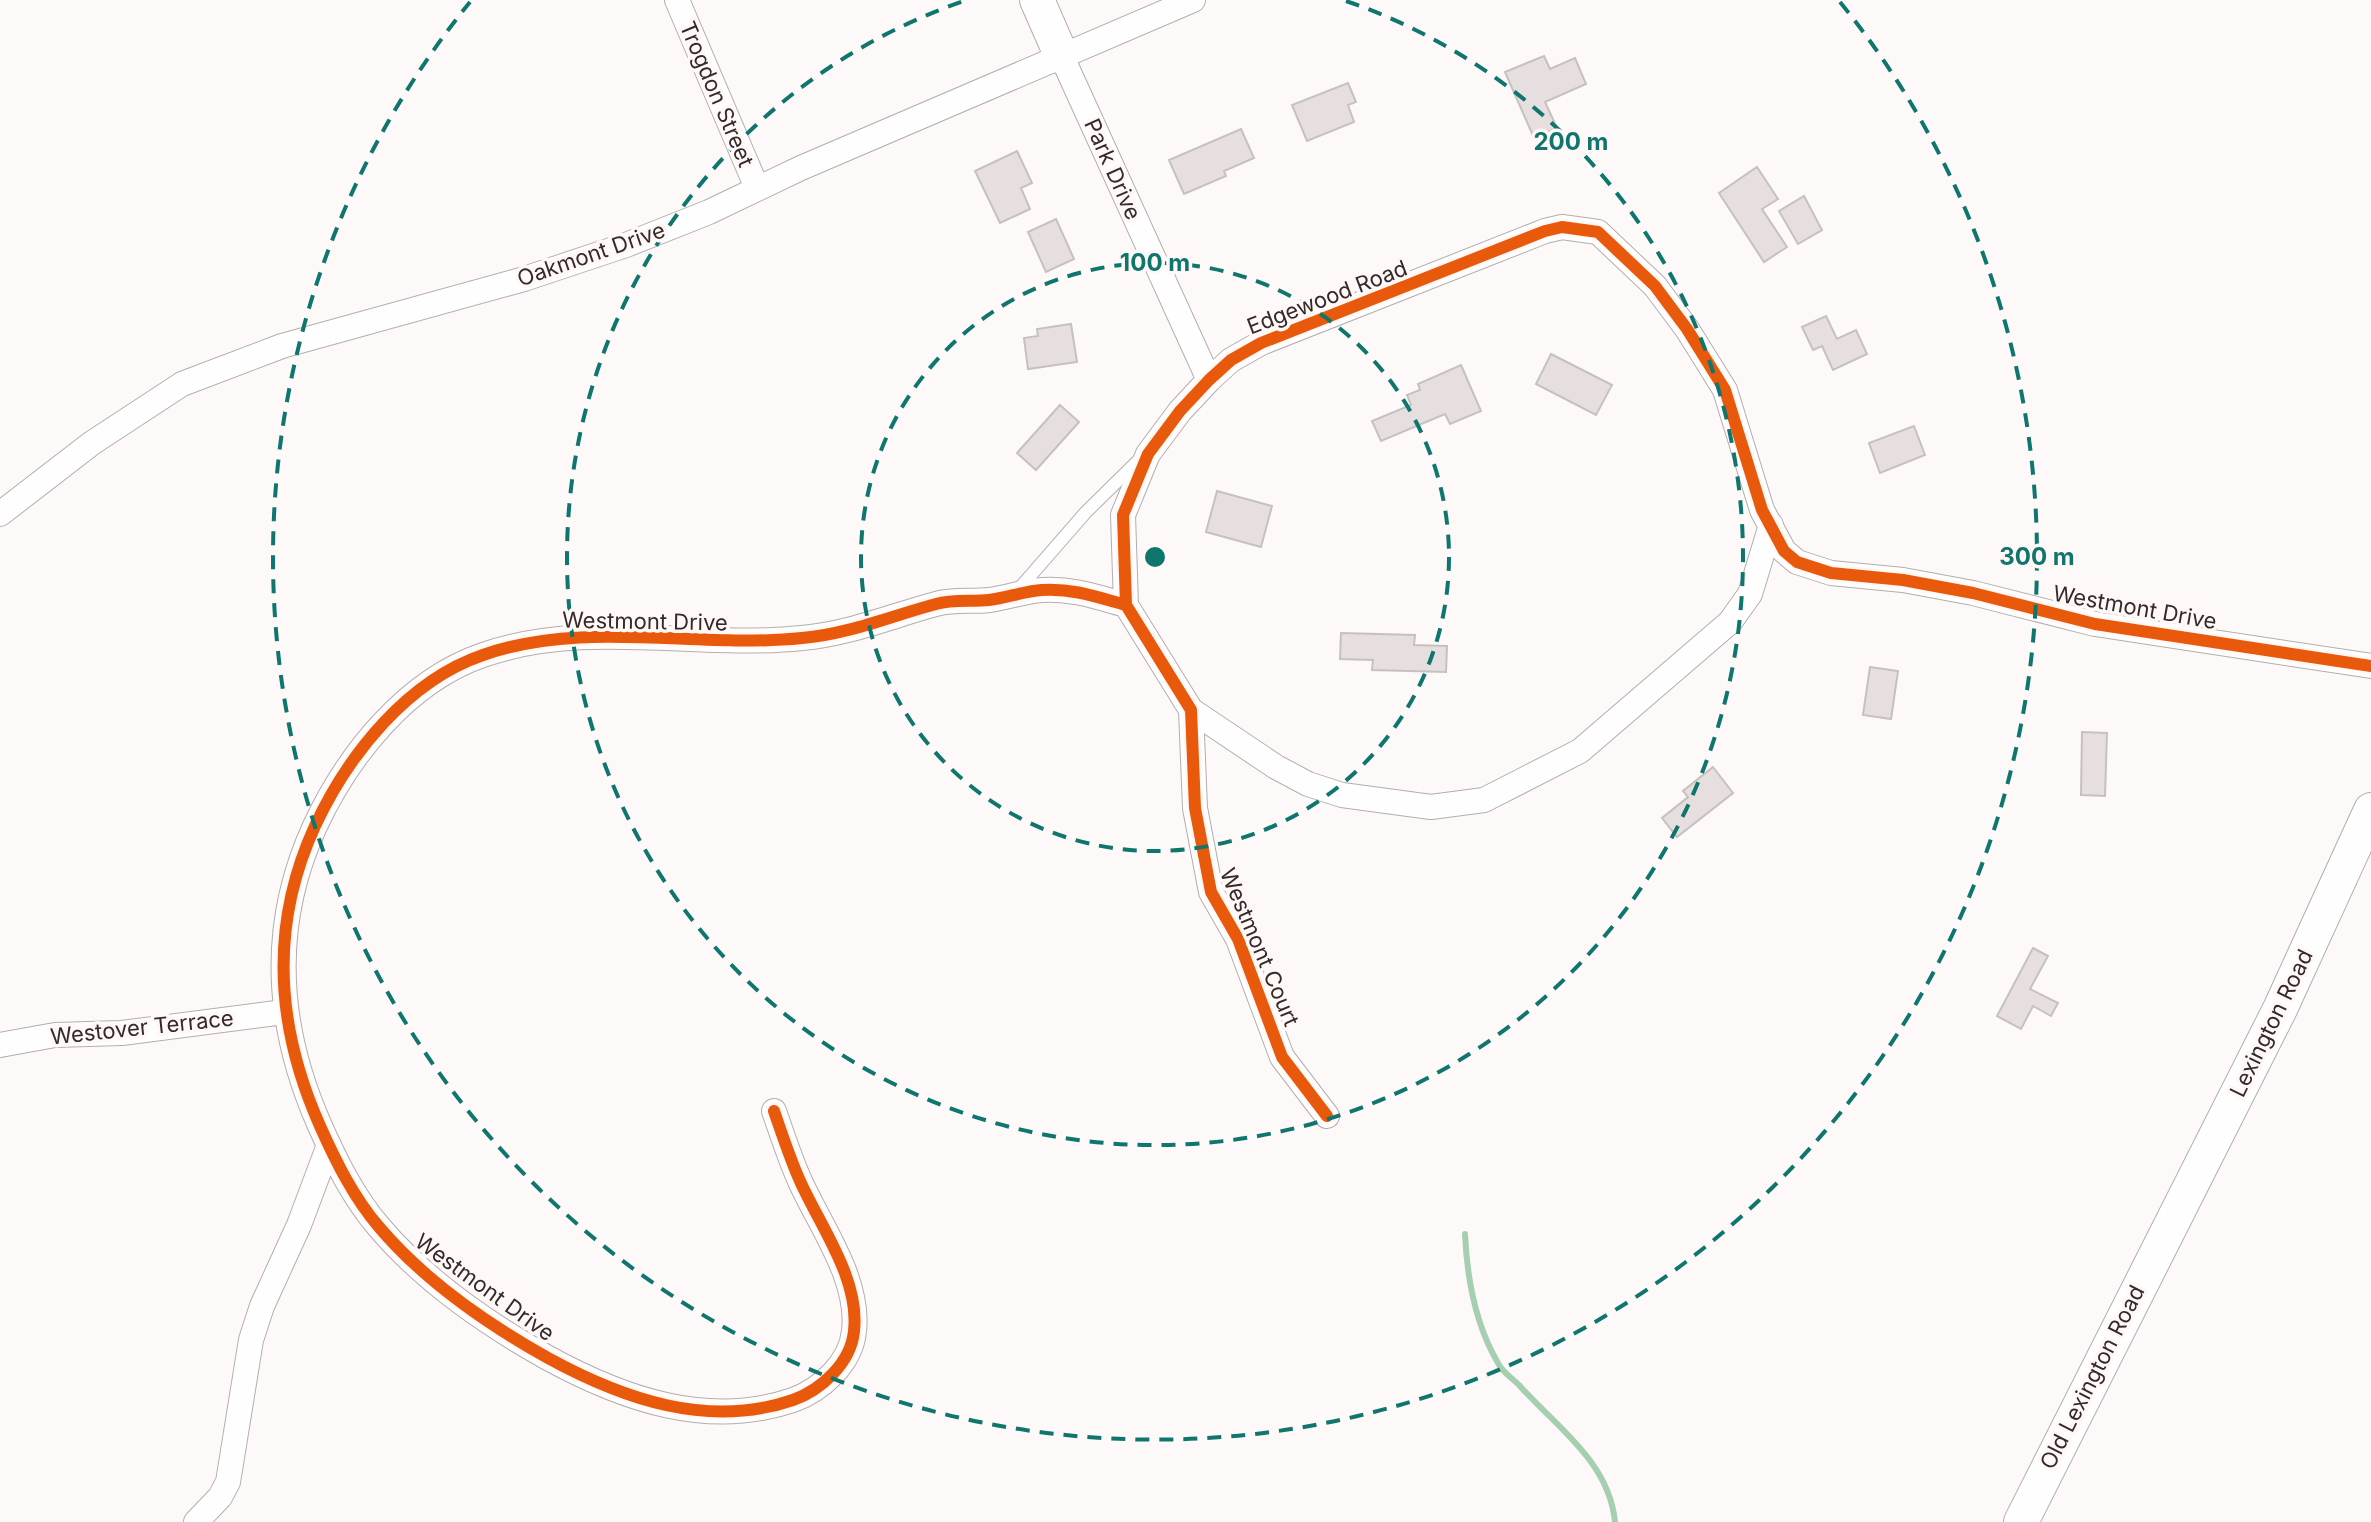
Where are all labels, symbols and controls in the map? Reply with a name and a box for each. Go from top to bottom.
street label: Trogdon Street [675,17,759,171]
street label: Park Drive [1079,114,1147,224]
text: 200 m [1533,127,1609,156]
street label: Oakmont Drive [514,217,668,291]
text: 100 m [1120,248,1190,277]
street label: Edgewood Road [1243,255,1411,339]
text: 300 m [1999,542,2075,571]
centre of rings [1141,543,1169,571]
street label: Westmont Drive [2051,580,2219,634]
street label: Westmont Drive [562,607,728,635]
street label: Westmont Court [1215,864,1305,1030]
street label: Lexington Road [2224,945,2318,1101]
street label: Westover Terrace [49,1004,235,1050]
street label: Westmont Drive [410,1228,560,1346]
street label: Old Lexington Road [2034,1281,2150,1473]

